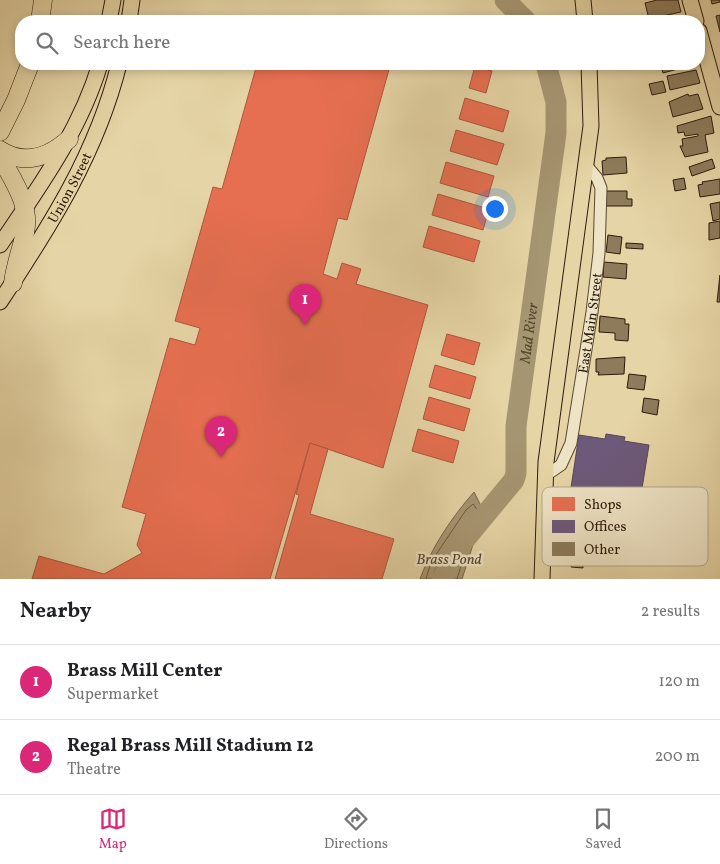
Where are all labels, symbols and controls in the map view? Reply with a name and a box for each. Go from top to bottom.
search box [15,15,705,70]
icon: search [33,29,61,57]
text: Search here [73,30,170,56]
street label: Union Street [44,150,97,227]
your location [482,196,508,222]
street label: East Main Street [574,272,608,375]
pin: 1 [289,284,321,325]
water label: Mad River [516,301,545,366]
pin: 2 [205,416,237,457]
legend [542,487,708,566]
text: Shops [584,496,622,515]
text: Offices [584,518,626,537]
text: Other [584,541,620,560]
water label: Brass Pond [416,550,482,571]
text: Nearby [20,597,91,626]
text: 2 results [641,601,700,623]
text: Brass Mill Center [67,658,222,684]
text: 1 [33,671,39,693]
text: 120 m [658,671,700,693]
text: Supermarket [67,684,159,706]
text: Regal Brass Mill Stadium 12 [67,733,314,759]
text: 2 [32,746,40,768]
text: 200 m [655,746,700,768]
text: Theatre [67,759,121,781]
tab: Map [99,805,127,854]
tab: Directions [324,805,388,854]
tab: Saved [585,805,621,854]

